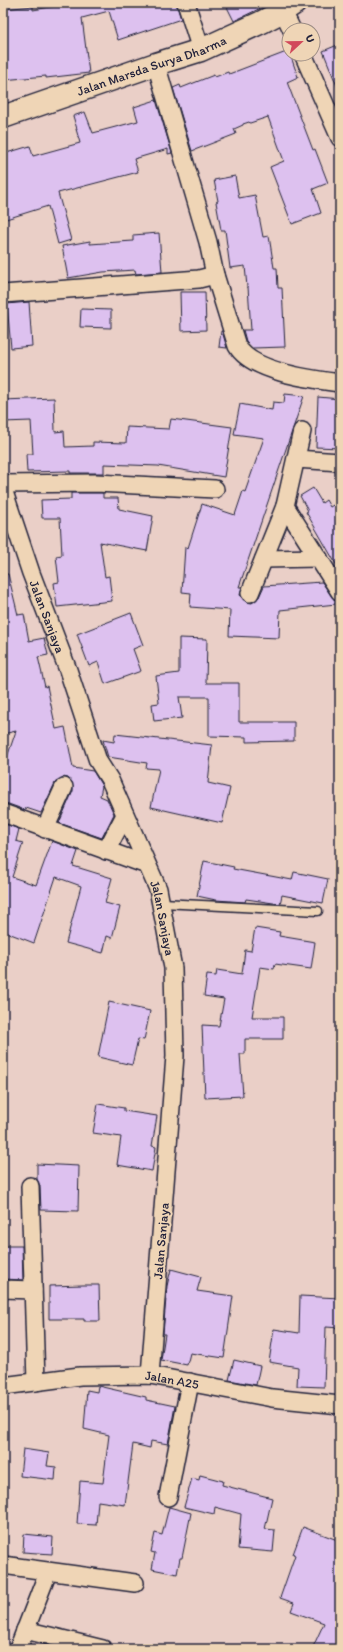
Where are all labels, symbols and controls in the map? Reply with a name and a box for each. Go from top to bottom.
north arrow [281,22,321,62]
street label: Jalan Marsda Surya Dharma [75,32,229,98]
text: U [302,33,317,44]
street label: Jalan Sanjaya [27,578,68,656]
street label: Jalan Sanjaya [147,878,178,957]
street label: Jalan Sanjaya [150,1202,172,1280]
street label: Jalan A25 [145,1367,200,1392]

